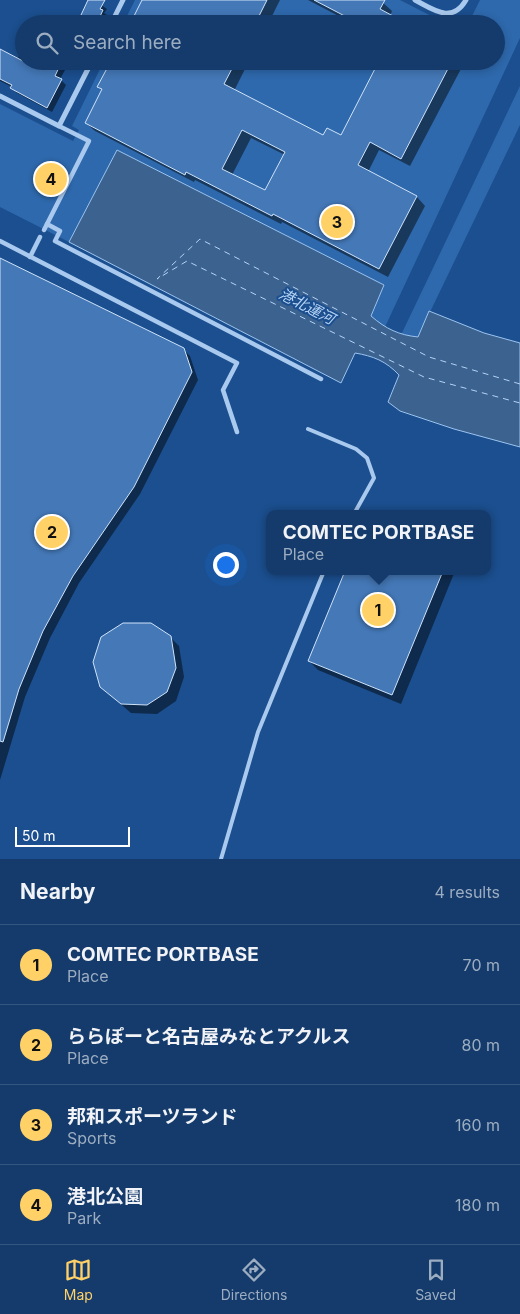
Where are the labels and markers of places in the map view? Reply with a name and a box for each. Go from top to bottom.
pin: 4 [35,160,67,198]
pin: 3 [321,203,353,241]
pin: 2 [36,513,68,551]
pin: 1 [362,591,394,629]

